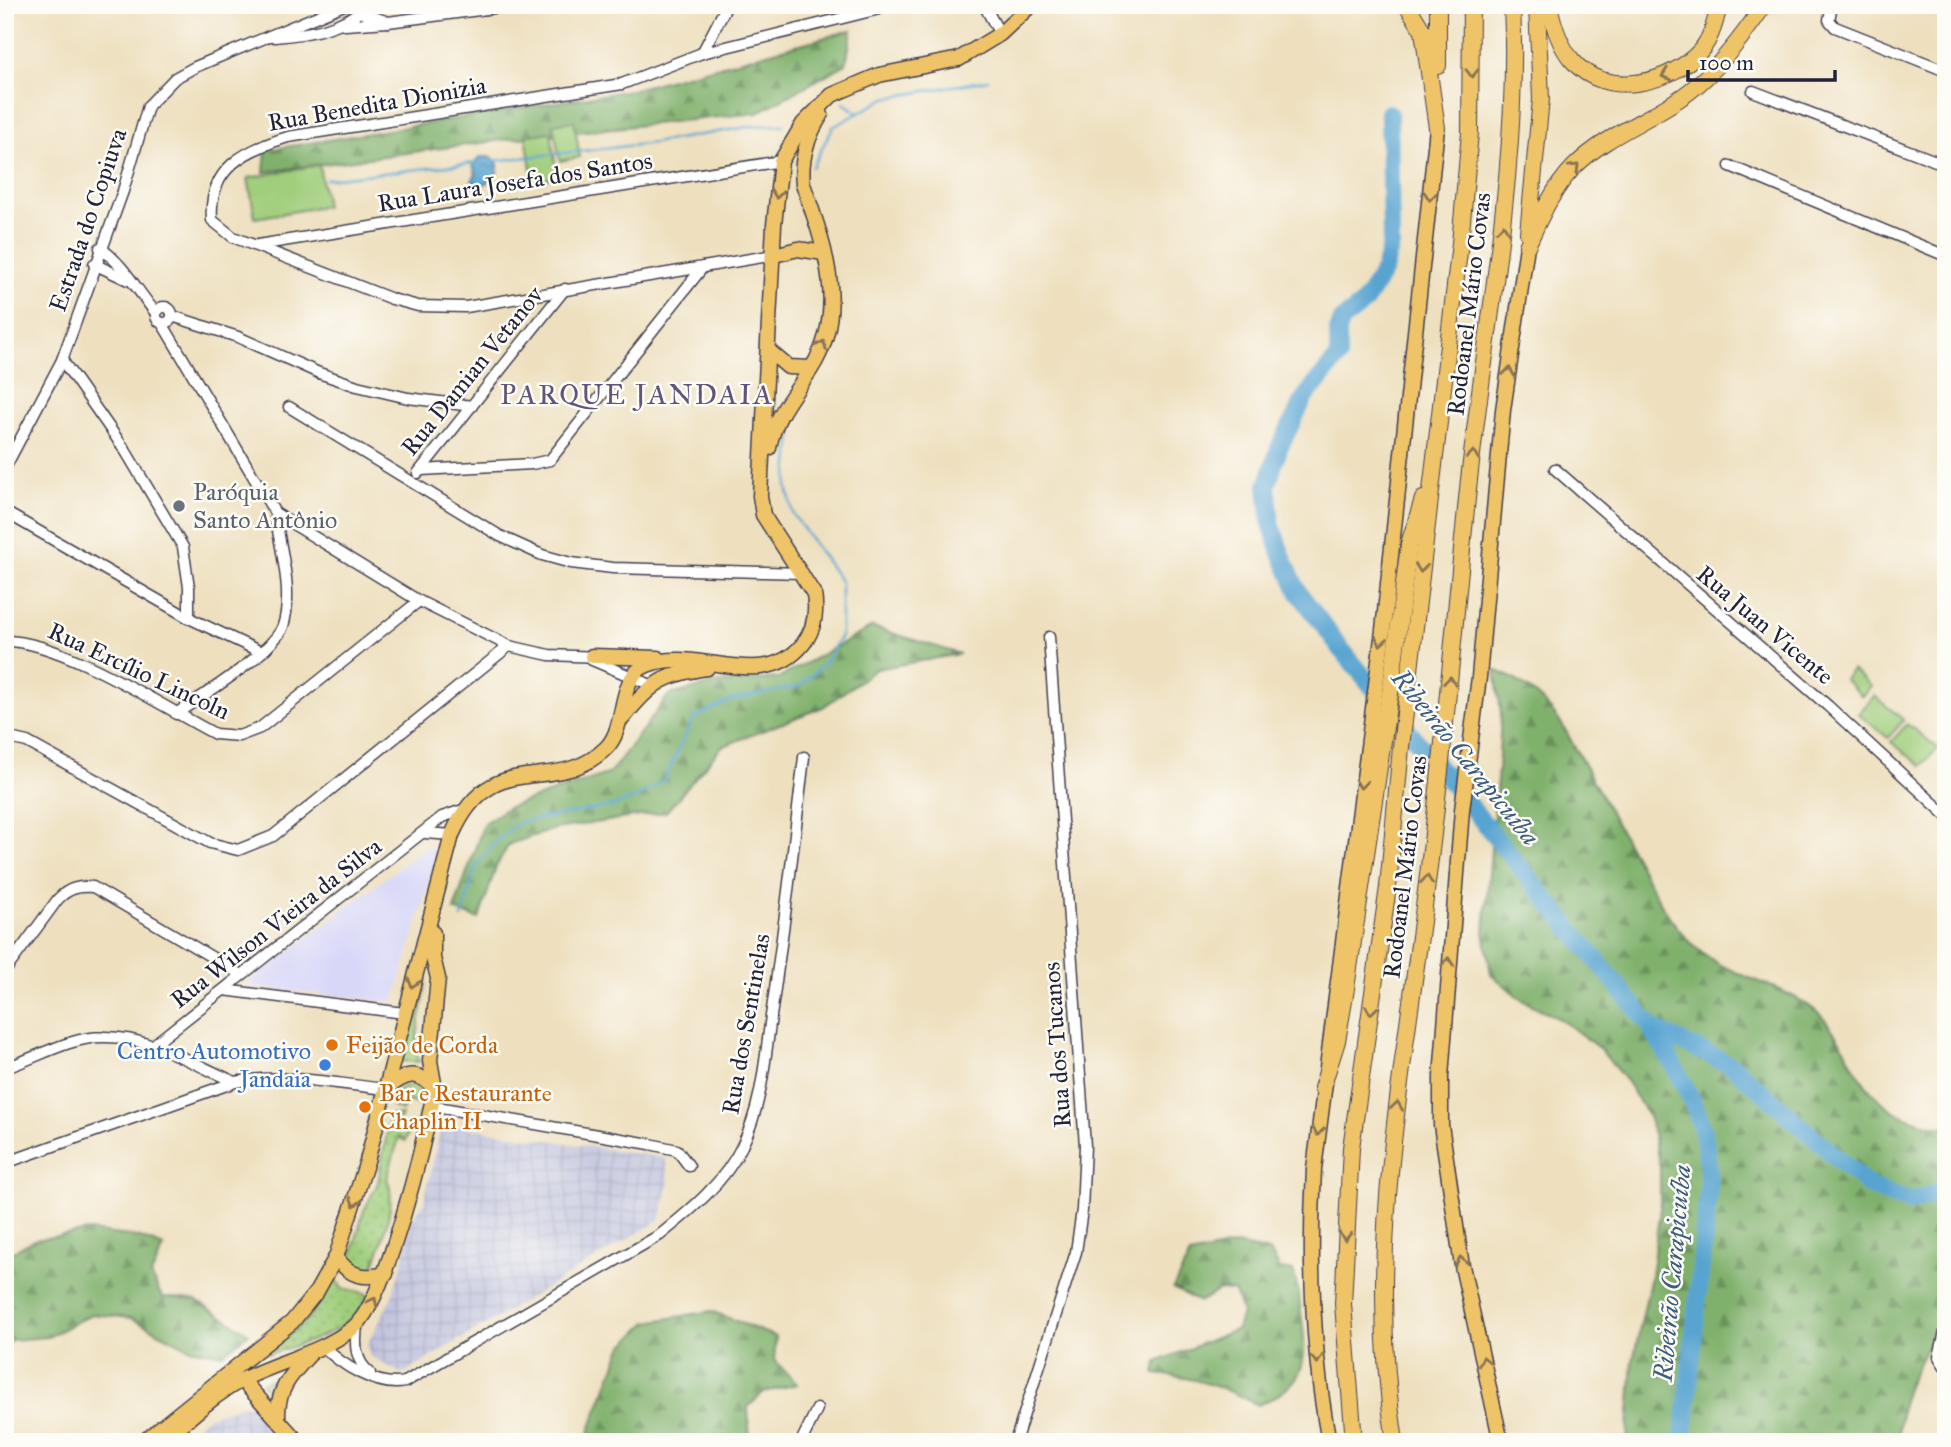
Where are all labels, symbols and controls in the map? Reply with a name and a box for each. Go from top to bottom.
scale bar [1688,38,1836,82]
text: 100 m [1699,50,1754,76]
one-way arrow [1660,67,1672,81]
one-way arrow [1464,69,1480,79]
street label: Rua Benedita Dionizia [266,70,489,138]
street label: Estrada do Copiuva [43,124,134,316]
street label: Rua Laura Josefa dos Santos [375,145,655,219]
one-way arrow [1567,164,1580,177]
one-way arrow [770,189,785,200]
one-way arrow [1422,190,1437,201]
street label: Rodoanel Mário Covas [1440,191,1498,417]
one-way arrow [1495,224,1510,235]
street label: Rua Damian Vetanov [395,279,550,462]
one-way arrow [814,340,828,352]
one-way arrow [1501,366,1516,378]
district label: PARQUE JANDAIA [500,377,774,412]
one-way arrow [1465,449,1480,461]
place label: Paróquia Santo Antônio [193,477,337,535]
marker: Paróquia Santo Antônio [171,498,187,514]
street label: Rua Juan Vicente [1690,559,1840,691]
one-way arrow [1414,562,1429,574]
street label: Rua Ercílio Lincoln [43,616,235,726]
one-way arrow [1374,635,1389,647]
water label: Ribeirão Carapicuíba [1384,662,1547,852]
one-way arrow [1442,675,1457,687]
street label: Rodoanel Mário Covas [1376,754,1434,980]
one-way arrow [1354,778,1369,790]
street label: Rua Wilson Vieira da Silva [165,831,388,1015]
one-way arrow [1420,874,1435,886]
street label: Rua dos Sentinelas [715,931,777,1117]
one-way arrow [1440,956,1455,967]
street label: Rua dos Tucanos [1036,961,1078,1129]
one-way arrow [407,976,422,988]
one-way arrow [1363,1004,1378,1016]
place label: Feijão de Corda [346,1030,499,1060]
place label: Centro Automotivo Jandaia [117,1036,312,1094]
marker: Feijão de Corda [324,1037,340,1053]
marker: Centro Automotivo Jandaia [317,1057,333,1073]
place label: Bar e Restaurante Chaplin II [379,1078,552,1136]
marker: Bar e Restaurante Chaplin II [357,1099,373,1115]
one-way arrow [1390,1100,1405,1111]
one-way arrow [1310,1126,1325,1137]
water label: Ribeirão Carapicuíba [1646,1163,1698,1384]
one-way arrow [348,1196,363,1208]
one-way arrow [1338,1231,1353,1242]
one-way arrow [1455,1255,1470,1267]
one-way arrow [364,1297,378,1309]
one-way arrow [1310,1353,1325,1364]
one-way arrow [1478,1355,1492,1367]

